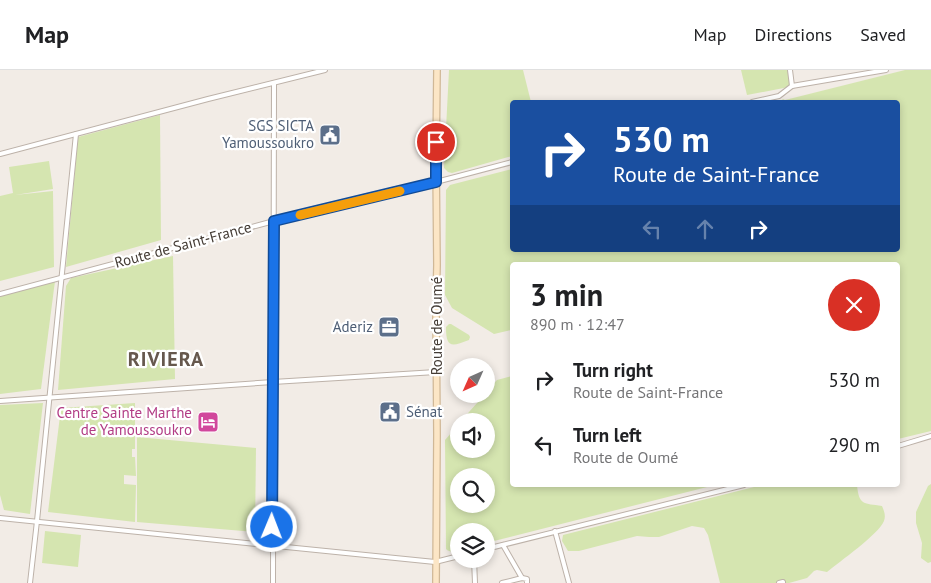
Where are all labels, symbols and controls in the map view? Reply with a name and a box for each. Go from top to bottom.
text: Map [25,19,69,50]
text: Map [694,23,726,46]
text: Directions [754,23,832,46]
text: Saved [860,23,906,46]
place label: SGS SICTA Yamoussoukro [222,116,314,152]
text: 530 m [613,116,710,162]
icon: right [530,120,595,185]
pin [415,121,457,163]
public building icon: SGS SICTA Yamoussoukro [318,123,342,147]
icon: arrive [422,128,450,156]
text: Route de Saint-France [613,160,819,188]
icon: left [638,215,666,243]
icon: ahead [691,215,719,243]
icon: right [744,215,772,243]
street label: Route de Saint-France [112,217,253,272]
text: 3 min [530,275,603,314]
street label: Route de Oumé [427,277,446,375]
button: close [828,279,880,331]
text: 890 m · 12:47 [530,314,625,334]
office icon: Aderiz [377,315,401,339]
place label: Aderiz [333,317,373,336]
district label: RIVIERA [128,346,204,372]
north arrow [450,358,495,402]
map controls [450,358,495,568]
text: Turn right [573,358,653,382]
icon: right [530,366,558,394]
text: 530 m [828,368,880,392]
text: Route de Saint-France [573,382,723,402]
public building icon: Sénat [378,400,402,424]
place label: Sénat [406,402,442,421]
place label: Centre Sainte Marthe de Yamoussoukro [56,403,192,439]
hotel icon: Centre Sainte Marthe de Yamoussoukro [196,410,220,434]
button: sound [450,413,495,458]
text: Turn left [573,423,642,447]
icon: left [530,431,558,459]
text: 290 m [828,433,880,457]
text: Route de Oumé [573,447,678,467]
button: search [450,468,495,513]
position arrow [245,500,297,552]
button: layers [450,523,495,568]

